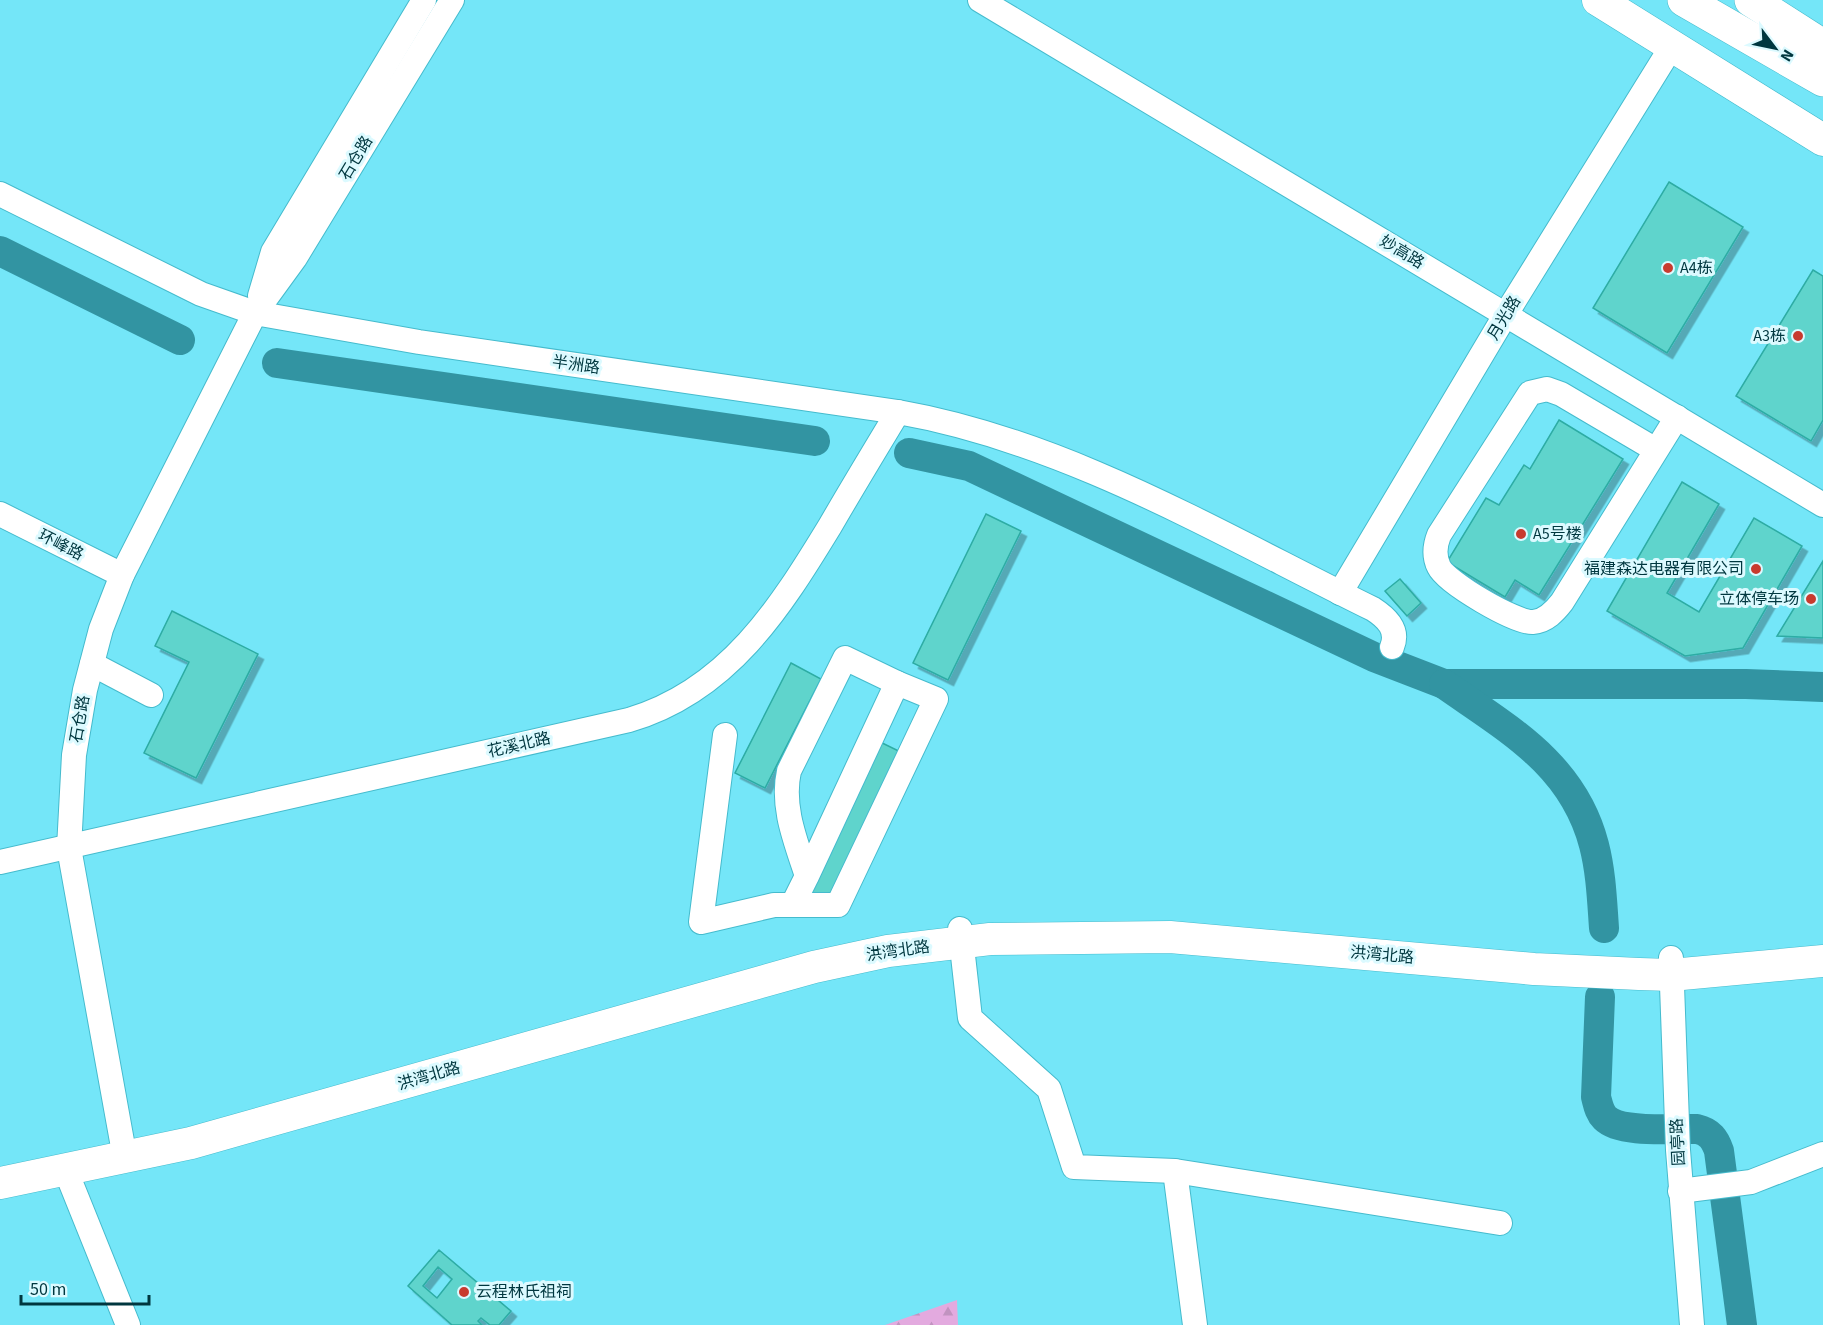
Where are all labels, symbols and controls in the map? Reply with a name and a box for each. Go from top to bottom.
north arrow [1745,18,1805,78]
text: N [1775,45,1799,66]
street label: 石仓路 [334,132,378,184]
street label: 妙高路 [1376,230,1428,274]
place label: A4栋 [1680,257,1713,279]
marker: A4栋 [1661,261,1675,275]
street label: 月光路 [1482,292,1526,344]
place label: A3栋 [1753,325,1786,347]
marker: A3栋 [1791,329,1805,343]
street label: 半洲路 [551,351,601,379]
place label: A5号楼 [1533,523,1582,545]
street label: 环峰路 [35,524,87,566]
marker: A5号楼 [1514,527,1528,541]
place label: 福建森达电器有限公司 [1584,558,1744,580]
marker: 福建森达电器有限公司 [1749,562,1763,576]
place label: 立体停车场 [1719,588,1799,610]
marker: 立体停车场 [1804,592,1818,606]
street label: 石仓路 [65,693,95,745]
street label: 花溪北路 [485,727,553,763]
street label: 洪湾北路 [865,936,931,966]
street label: 洪湾北路 [1349,941,1415,969]
street label: 洪湾北路 [395,1057,463,1095]
street label: 园亭路 [1666,1117,1690,1167]
scale bar [21,1268,148,1306]
text: 50 m [30,1277,66,1302]
place label: 云程林氏祖祠 [476,1281,572,1303]
marker: 云程林氏祖祠 [457,1285,471,1299]

